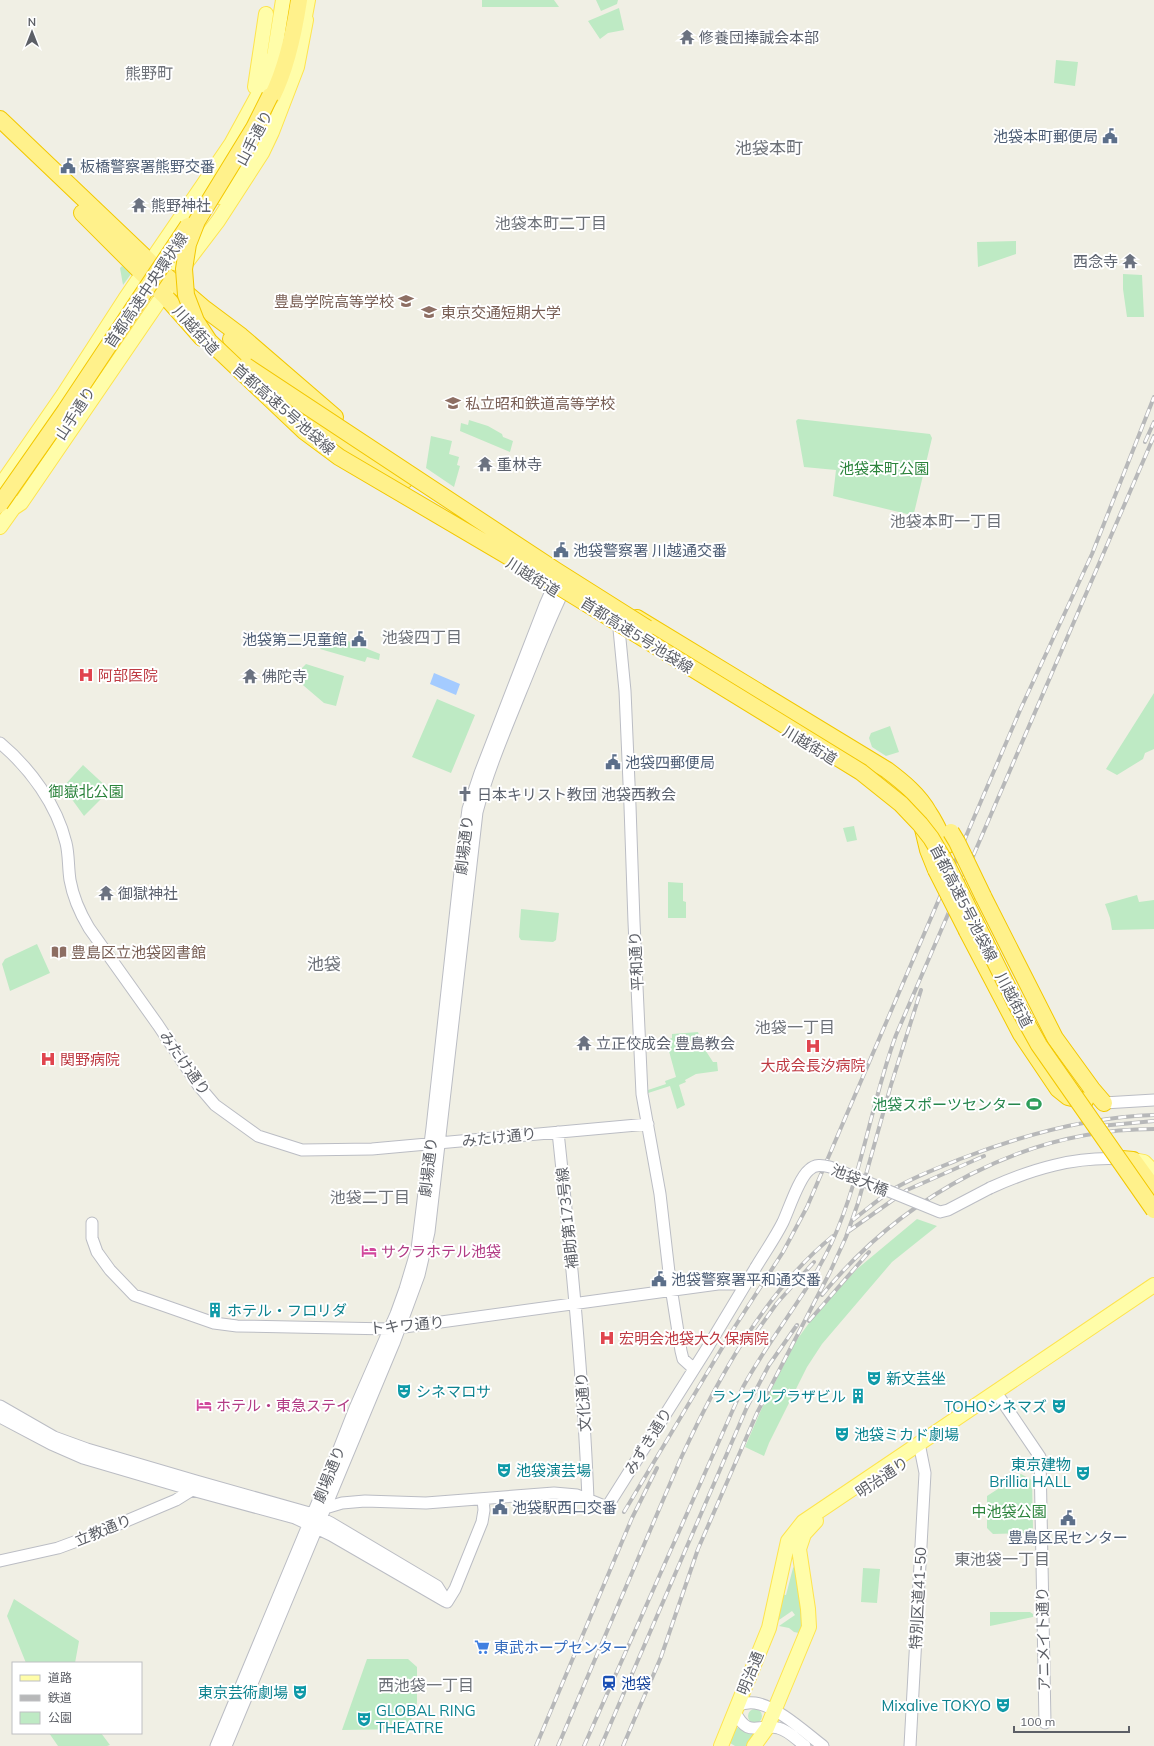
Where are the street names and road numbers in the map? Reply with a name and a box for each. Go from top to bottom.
street label: 山手通り [232,107,276,169]
street label: 首都高速中央環状線 [100,229,192,351]
street label: 川越街道 [169,301,223,359]
street label: 首都高速5号池袋線 [229,360,339,458]
street label: 山手通り [51,383,99,443]
street label: 川越街道 [503,553,563,601]
street label: 首都高速5号池袋線 [577,593,697,677]
street label: 川越街道 [779,721,841,769]
street label: 劇場通り [451,814,477,876]
street label: 首都高速5号池袋線 [926,841,1002,965]
street label: 平和通り [625,931,647,991]
street label: 川越街道 [992,969,1036,1031]
street label: みたけ通り [156,1027,214,1099]
street label: みたけ通り [461,1124,537,1150]
street label: 劇場通り [415,1136,441,1198]
street label: 池袋大橋 [829,1160,891,1200]
street label: 補助第173号線 [552,1166,582,1270]
street label: トキワ通り [369,1312,445,1338]
street label: 文化通り [571,1371,595,1433]
street label: みずき通り [620,1404,676,1478]
street label: 劇場通り [309,1443,349,1505]
street label: 明治通り [852,1452,912,1502]
street label: 立教通り [72,1510,134,1550]
street label: 特別区道41-50 [906,1546,930,1650]
street label: アニメイト通り [1033,1586,1053,1692]
street label: 明治通 [733,1649,767,1697]

